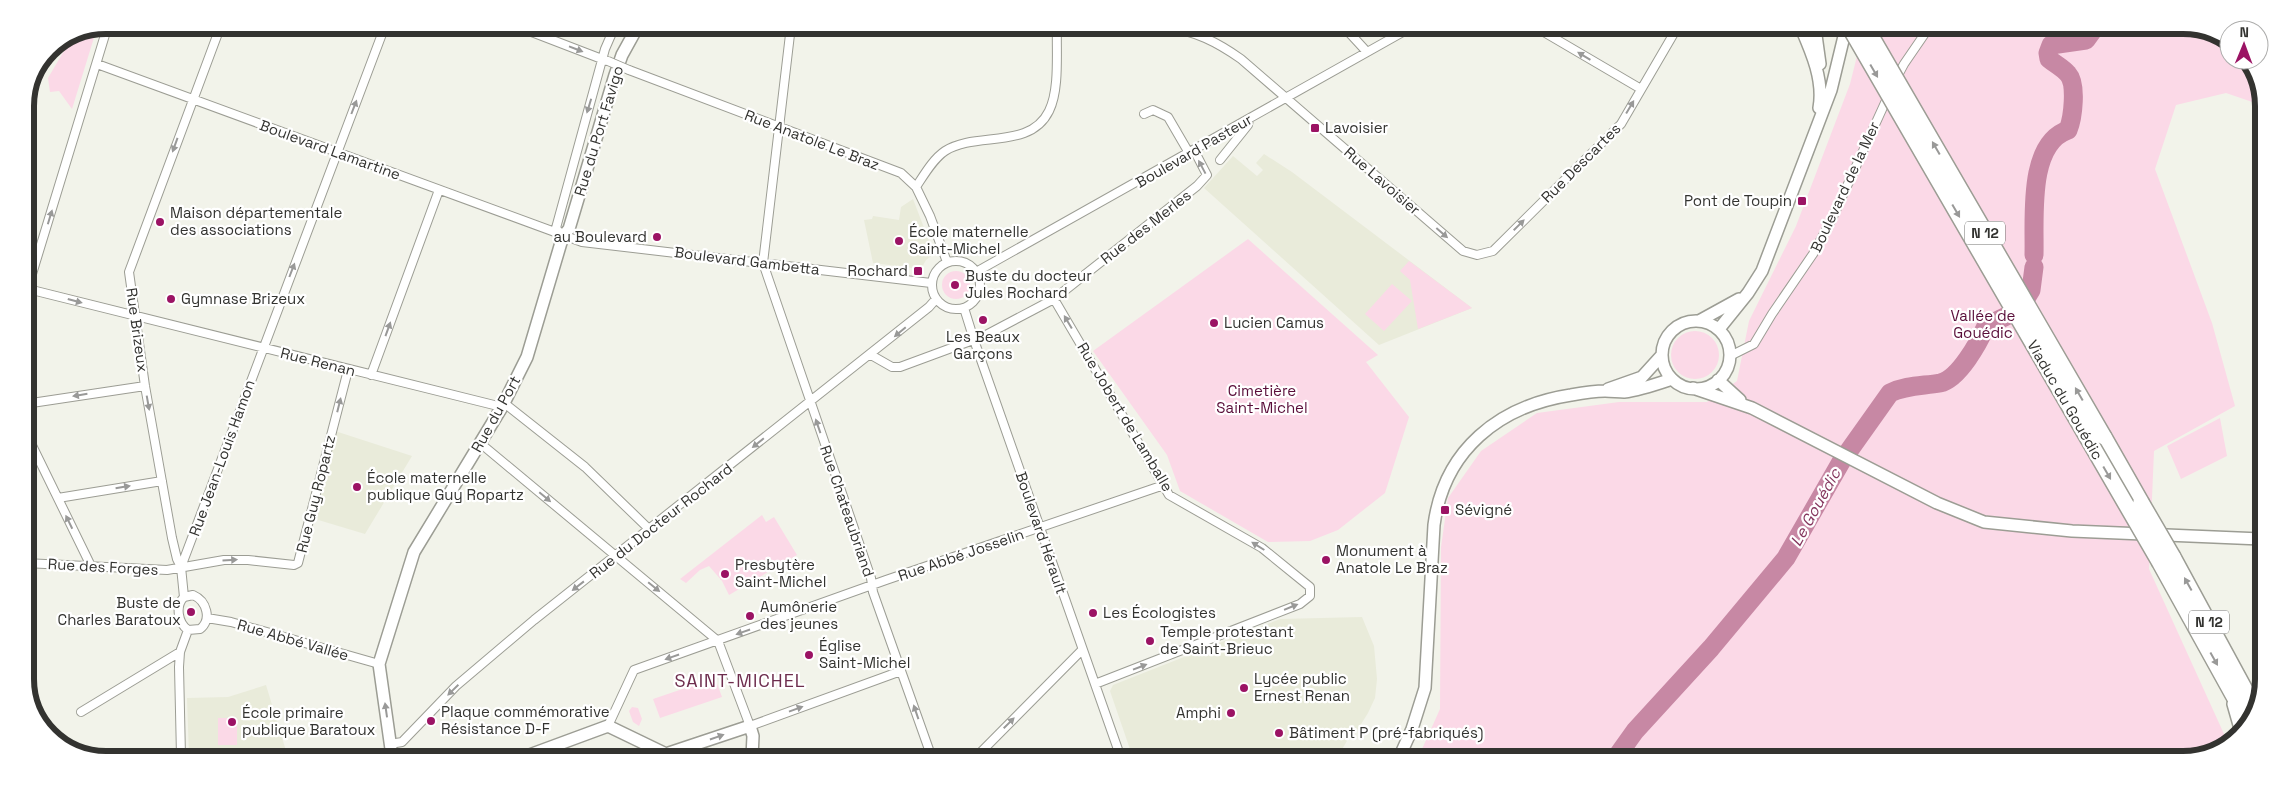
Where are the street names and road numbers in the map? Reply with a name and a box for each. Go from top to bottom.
street label: Rue du Port Favigo [570,63,627,198]
street label: Rue Anatole Le Braz [742,105,882,174]
street label: Boulevard Pasteur [1132,109,1256,192]
street label: Boulevard Lamartine [257,115,403,184]
street label: Boulevard de la Mer [1806,118,1883,255]
street label: Rue Descartes [1537,119,1624,206]
street label: Rue Lavoisier [1340,142,1425,219]
street label: Rue des Merles [1097,185,1195,268]
road number: N 12 [1965,222,2005,244]
street label: Boulevard Gambetta [673,242,821,279]
street label: Rue Brizeux [122,286,153,373]
street label: Viaduc du Gouédic [2023,336,2107,463]
street label: Rue Jobert de Lamballe [1073,339,1178,495]
street label: Rue Renan [279,343,358,380]
street label: Rue du Port [467,372,524,455]
street label: Rue Jean-Louis Hamon [184,377,259,539]
street label: Rue Guy Ropartz [292,433,339,555]
street label: Rue Chateaubriand [816,443,879,579]
street label: Rue du Docteur Rochard [585,459,736,583]
street label: Boulevard Hérault [1012,469,1071,597]
street label: Rue Abbé Josselin [895,524,1026,585]
street label: Rue des Forges [47,554,159,579]
road number: N 12 [2189,610,2229,634]
street label: Rue Abbé Vallée [235,615,351,665]

